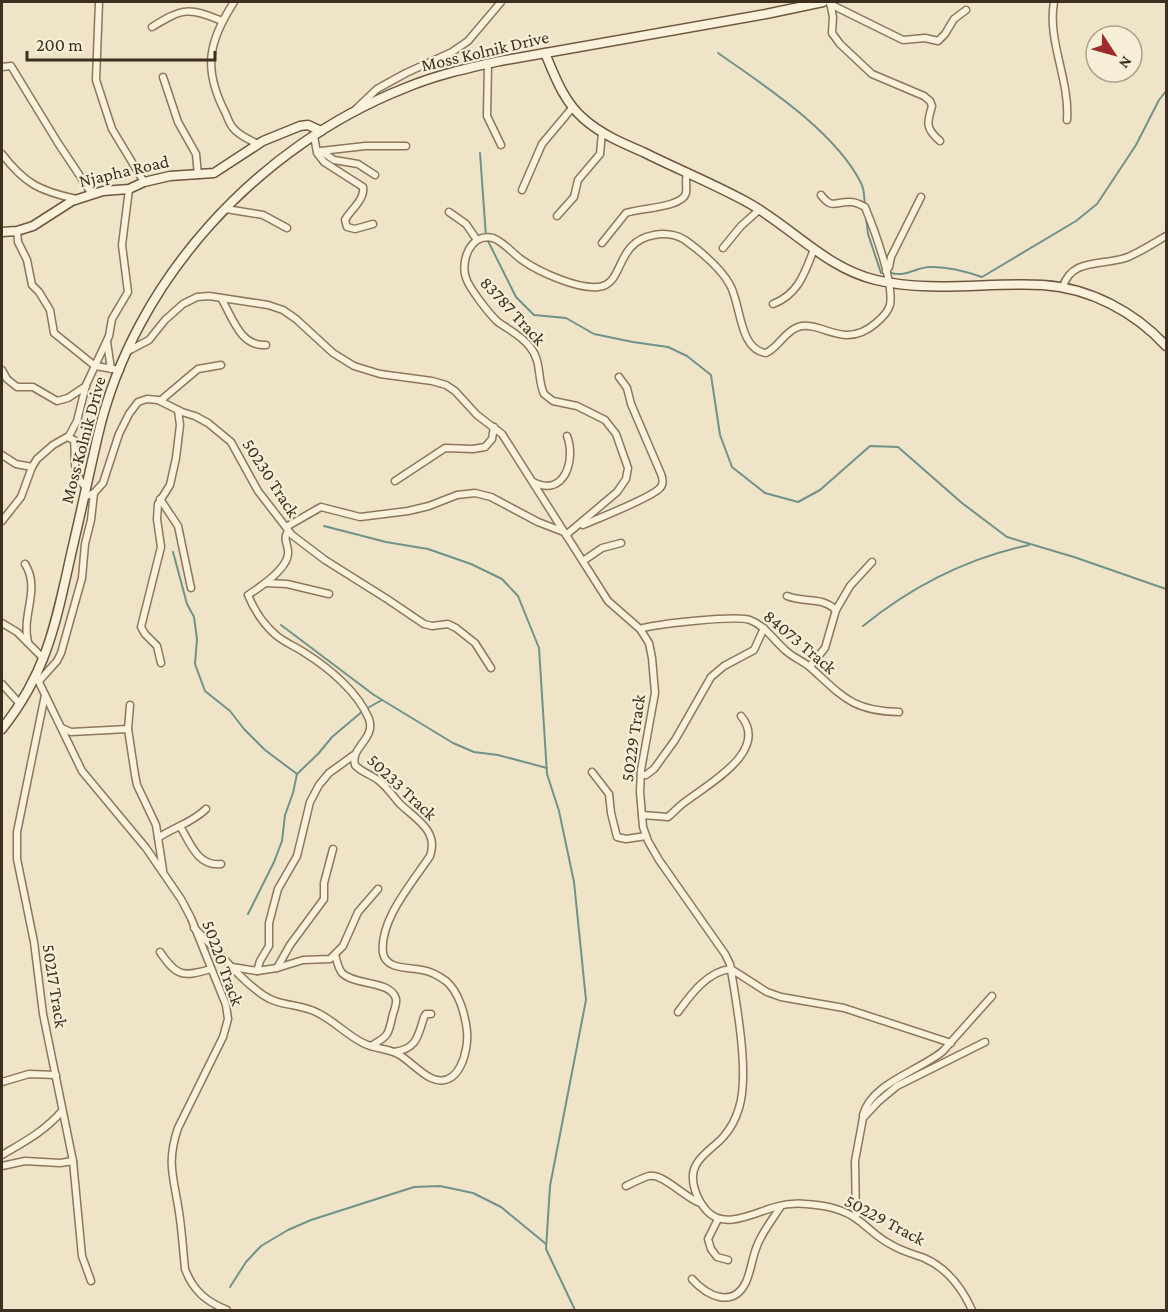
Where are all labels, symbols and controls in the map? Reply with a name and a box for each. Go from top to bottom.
scale bar [27,24,214,62]
north arrow [1084,24,1144,84]
street label: Moss Kolnik Drive [419,27,551,75]
text: 200 m [36,35,83,55]
text: N [1116,53,1136,72]
street label: Njapha Road [77,151,172,192]
street label: 83787 Track [476,273,550,350]
street label: Moss Kolnik Drive [56,374,110,506]
street label: 50230 Track [238,435,304,521]
street label: 84073 Track [760,606,841,678]
street label: 50229 Track [617,693,649,783]
street label: 50233 Track [363,750,441,824]
street label: 50220 Track [198,918,248,1009]
street label: 50217 Track [38,943,72,1030]
street label: 50229 Track [841,1190,929,1250]

